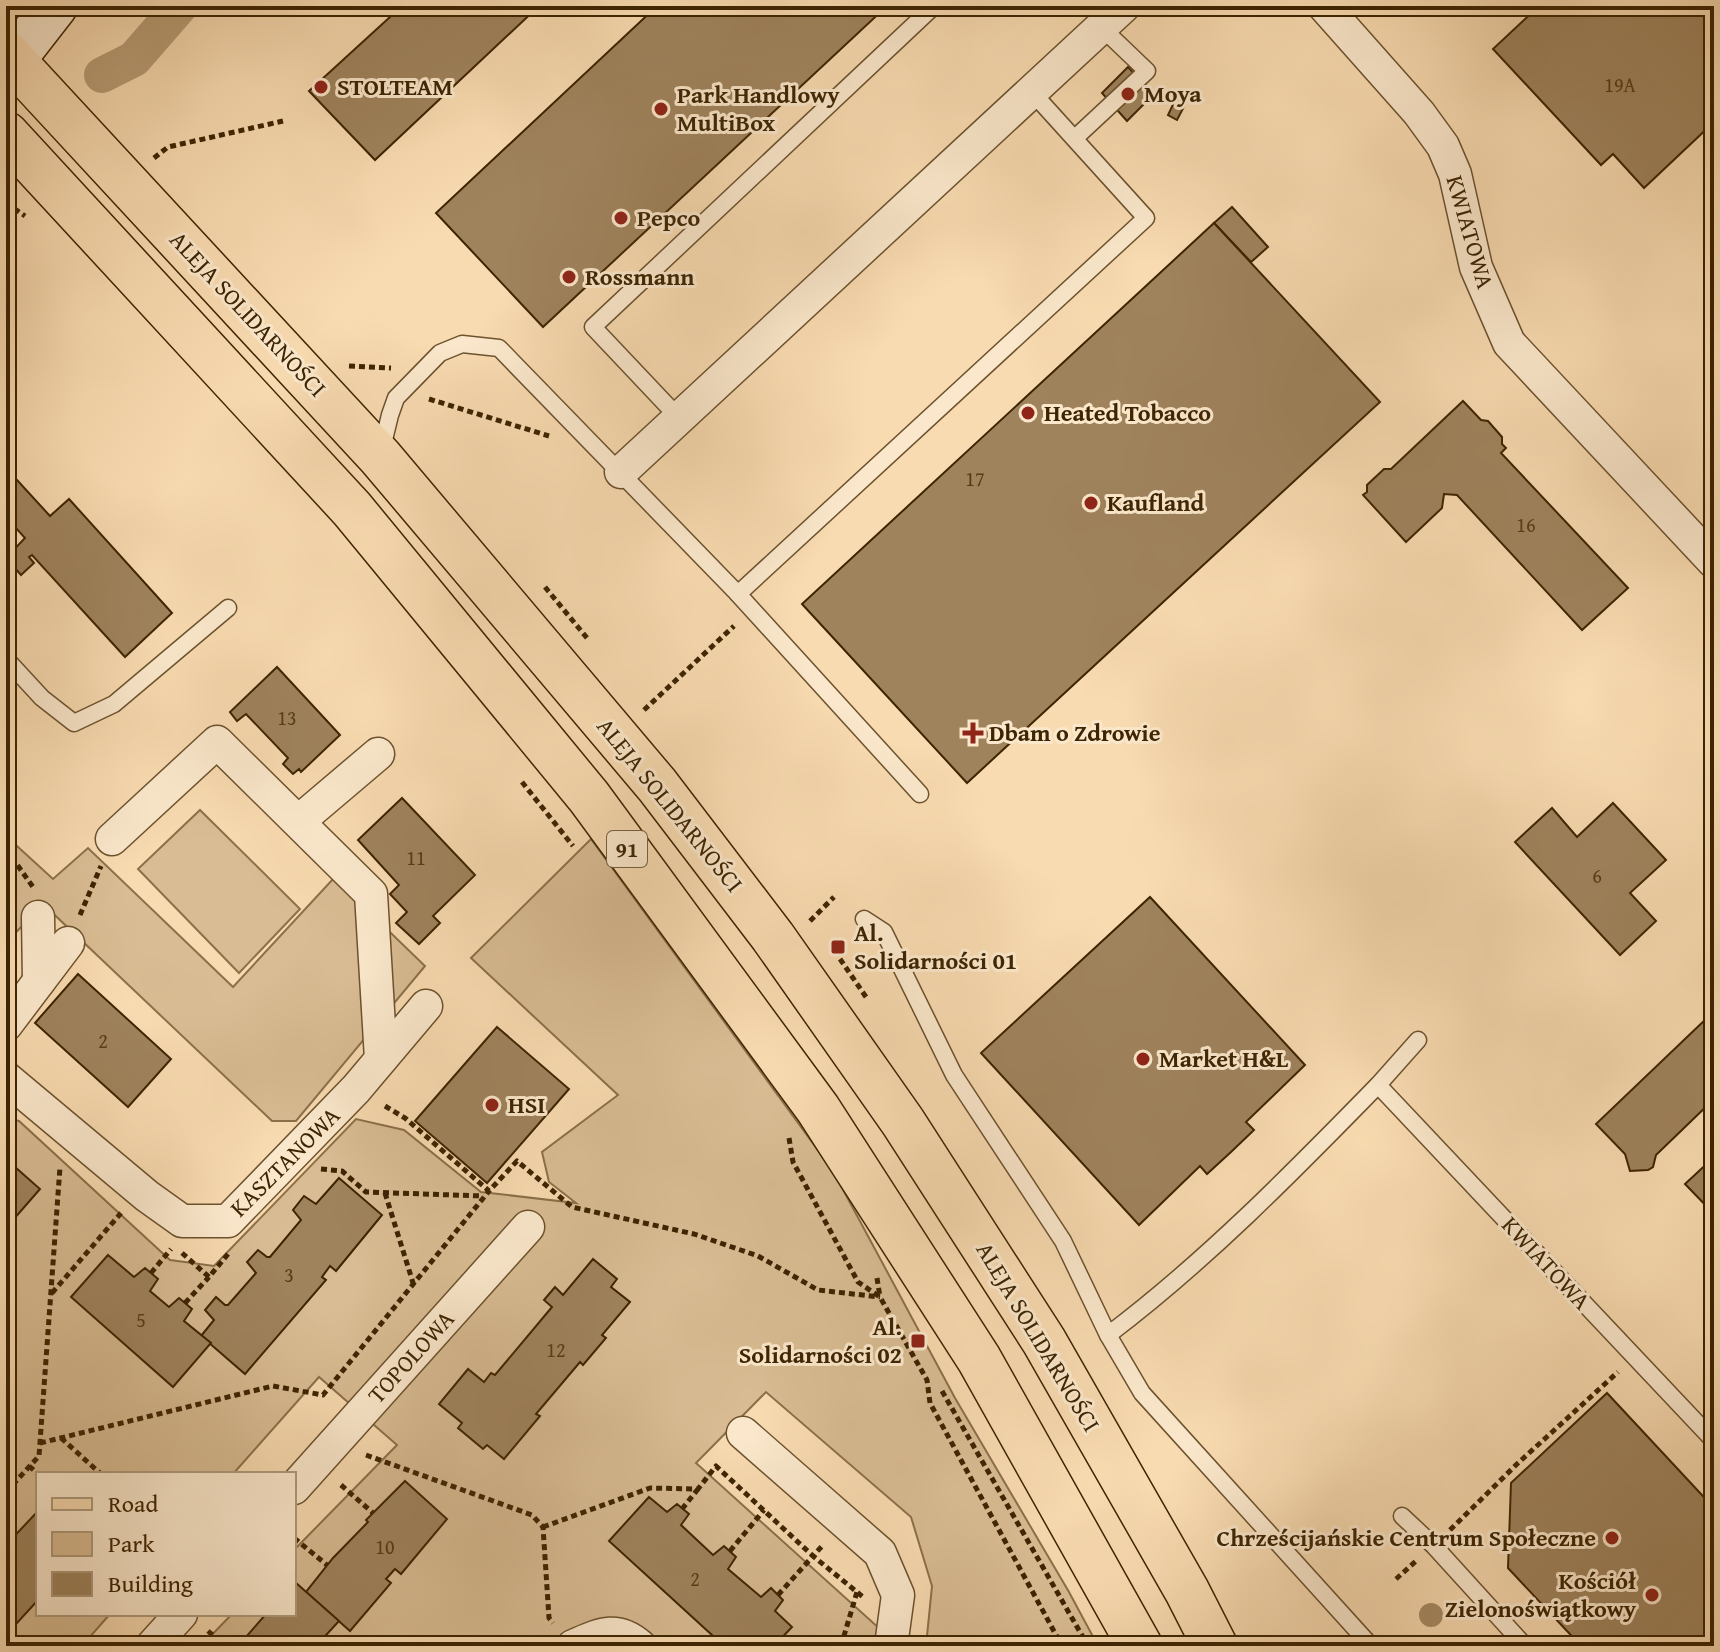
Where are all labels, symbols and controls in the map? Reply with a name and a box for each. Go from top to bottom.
place label: STOLTEAM [337,69,453,104]
house number: 19A [1604,70,1636,99]
place label: Moya [1144,76,1202,111]
place label: Park Handlowy MultiBox [677,77,840,140]
marker: STOLTEAM [312,78,330,96]
marker: Moya [1119,85,1137,103]
marker: Park Handlowy MultiBox [652,100,670,118]
street label: KWIATOWA [1438,171,1503,293]
place label: Pepco [637,200,700,235]
marker: Pepco [612,209,630,227]
street label: ALEJA SOLIDARNOŚCI [162,223,335,405]
place label: Rossmann [585,259,695,294]
marker: Rossmann [560,268,578,286]
place label: Heated Tobacco [1044,395,1211,430]
marker: Heated Tobacco [1019,404,1037,422]
house number: 17 [965,464,985,493]
place label: Kaufland [1107,485,1205,520]
marker: Kaufland [1082,494,1100,512]
house number: 16 [1516,510,1536,539]
house number: 13 [277,703,297,732]
street label: ALEJA SOLIDARNOŚCI [589,710,752,900]
place label: Dbam o Zdrowie [989,715,1161,750]
marker: Dbam o Zdrowie [964,724,982,742]
road number: 91 [607,831,647,867]
house number: 11 [406,843,426,872]
house number: 6 [1592,861,1602,890]
place label: Al. Solidarności 01 [854,915,1017,978]
marker: Al. Solidarności 01 [829,938,847,956]
house number: 2 [98,1026,108,1055]
place label: Market H&L [1159,1041,1289,1076]
marker: Market H&L [1134,1050,1152,1068]
place label: HSI [508,1087,545,1122]
marker: HSI [483,1096,501,1114]
street label: KASZTANOWA [222,1098,348,1225]
street label: KWIATOWA [1494,1208,1599,1318]
street label: ALEJA SOLIDARNOŚCI [968,1235,1109,1438]
house number: 3 [284,1260,294,1289]
street label: TOPOLOWA [359,1302,462,1411]
house number: 5 [136,1305,146,1334]
place label: Al. Solidarności 02 [739,1309,902,1372]
marker: Al. Solidarności 02 [909,1332,927,1350]
house number: 12 [546,1335,566,1364]
legend [36,1472,296,1616]
text: Road [108,1486,158,1521]
place label: Chrześcijańskie Centrum Społeczne [1217,1520,1596,1555]
text: Park [108,1526,155,1561]
marker: Chrześcijańskie Centrum Społeczne [1603,1529,1621,1547]
house number: 10 [375,1532,395,1561]
place label: Kościół Zielonoświątkowy [1445,1563,1637,1626]
house number: 2 [690,1564,700,1593]
text: Building [108,1566,193,1601]
marker: Kościół Zielonoświątkowy [1643,1586,1661,1604]

